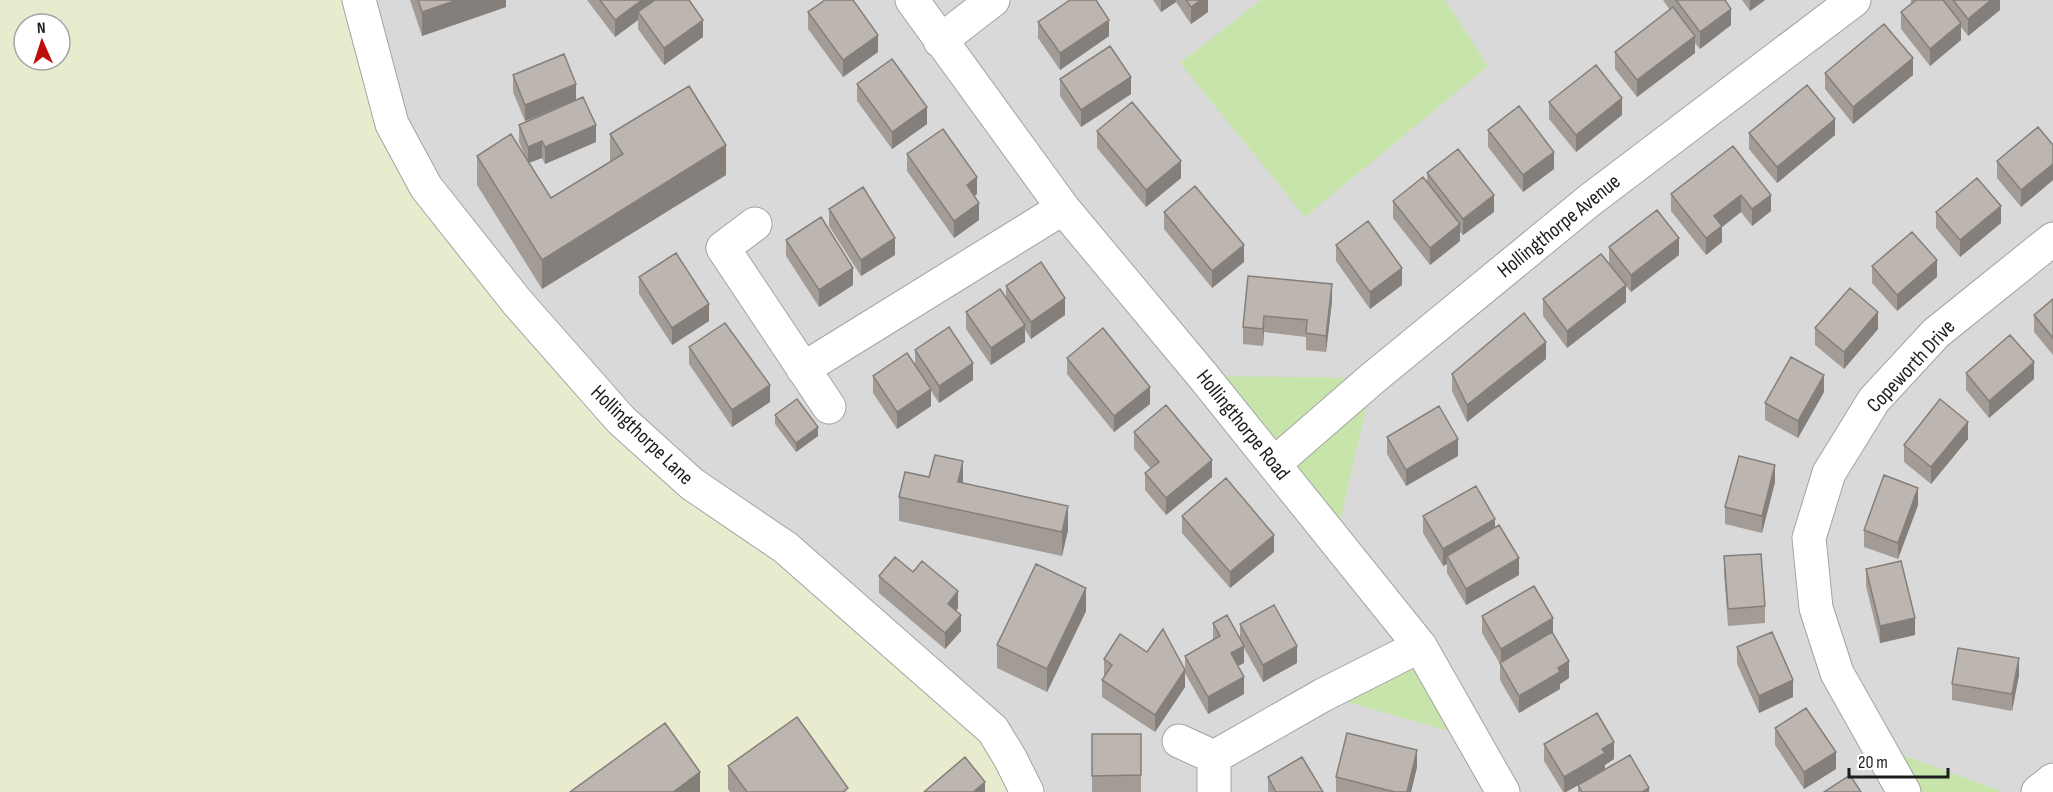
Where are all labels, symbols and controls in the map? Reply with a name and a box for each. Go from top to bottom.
north arrow [12,12,72,72]
text: N [37,19,46,38]
street label: Hollingthorpe Avenue [1493,169,1625,283]
street label: Copeworth Drive [1862,314,1960,418]
street label: Hollingthorpe Road [1191,365,1295,485]
street label: Hollingthorpe Lane [586,380,698,490]
scale bar [1849,741,1948,779]
text: 20 m [1858,752,1888,773]

